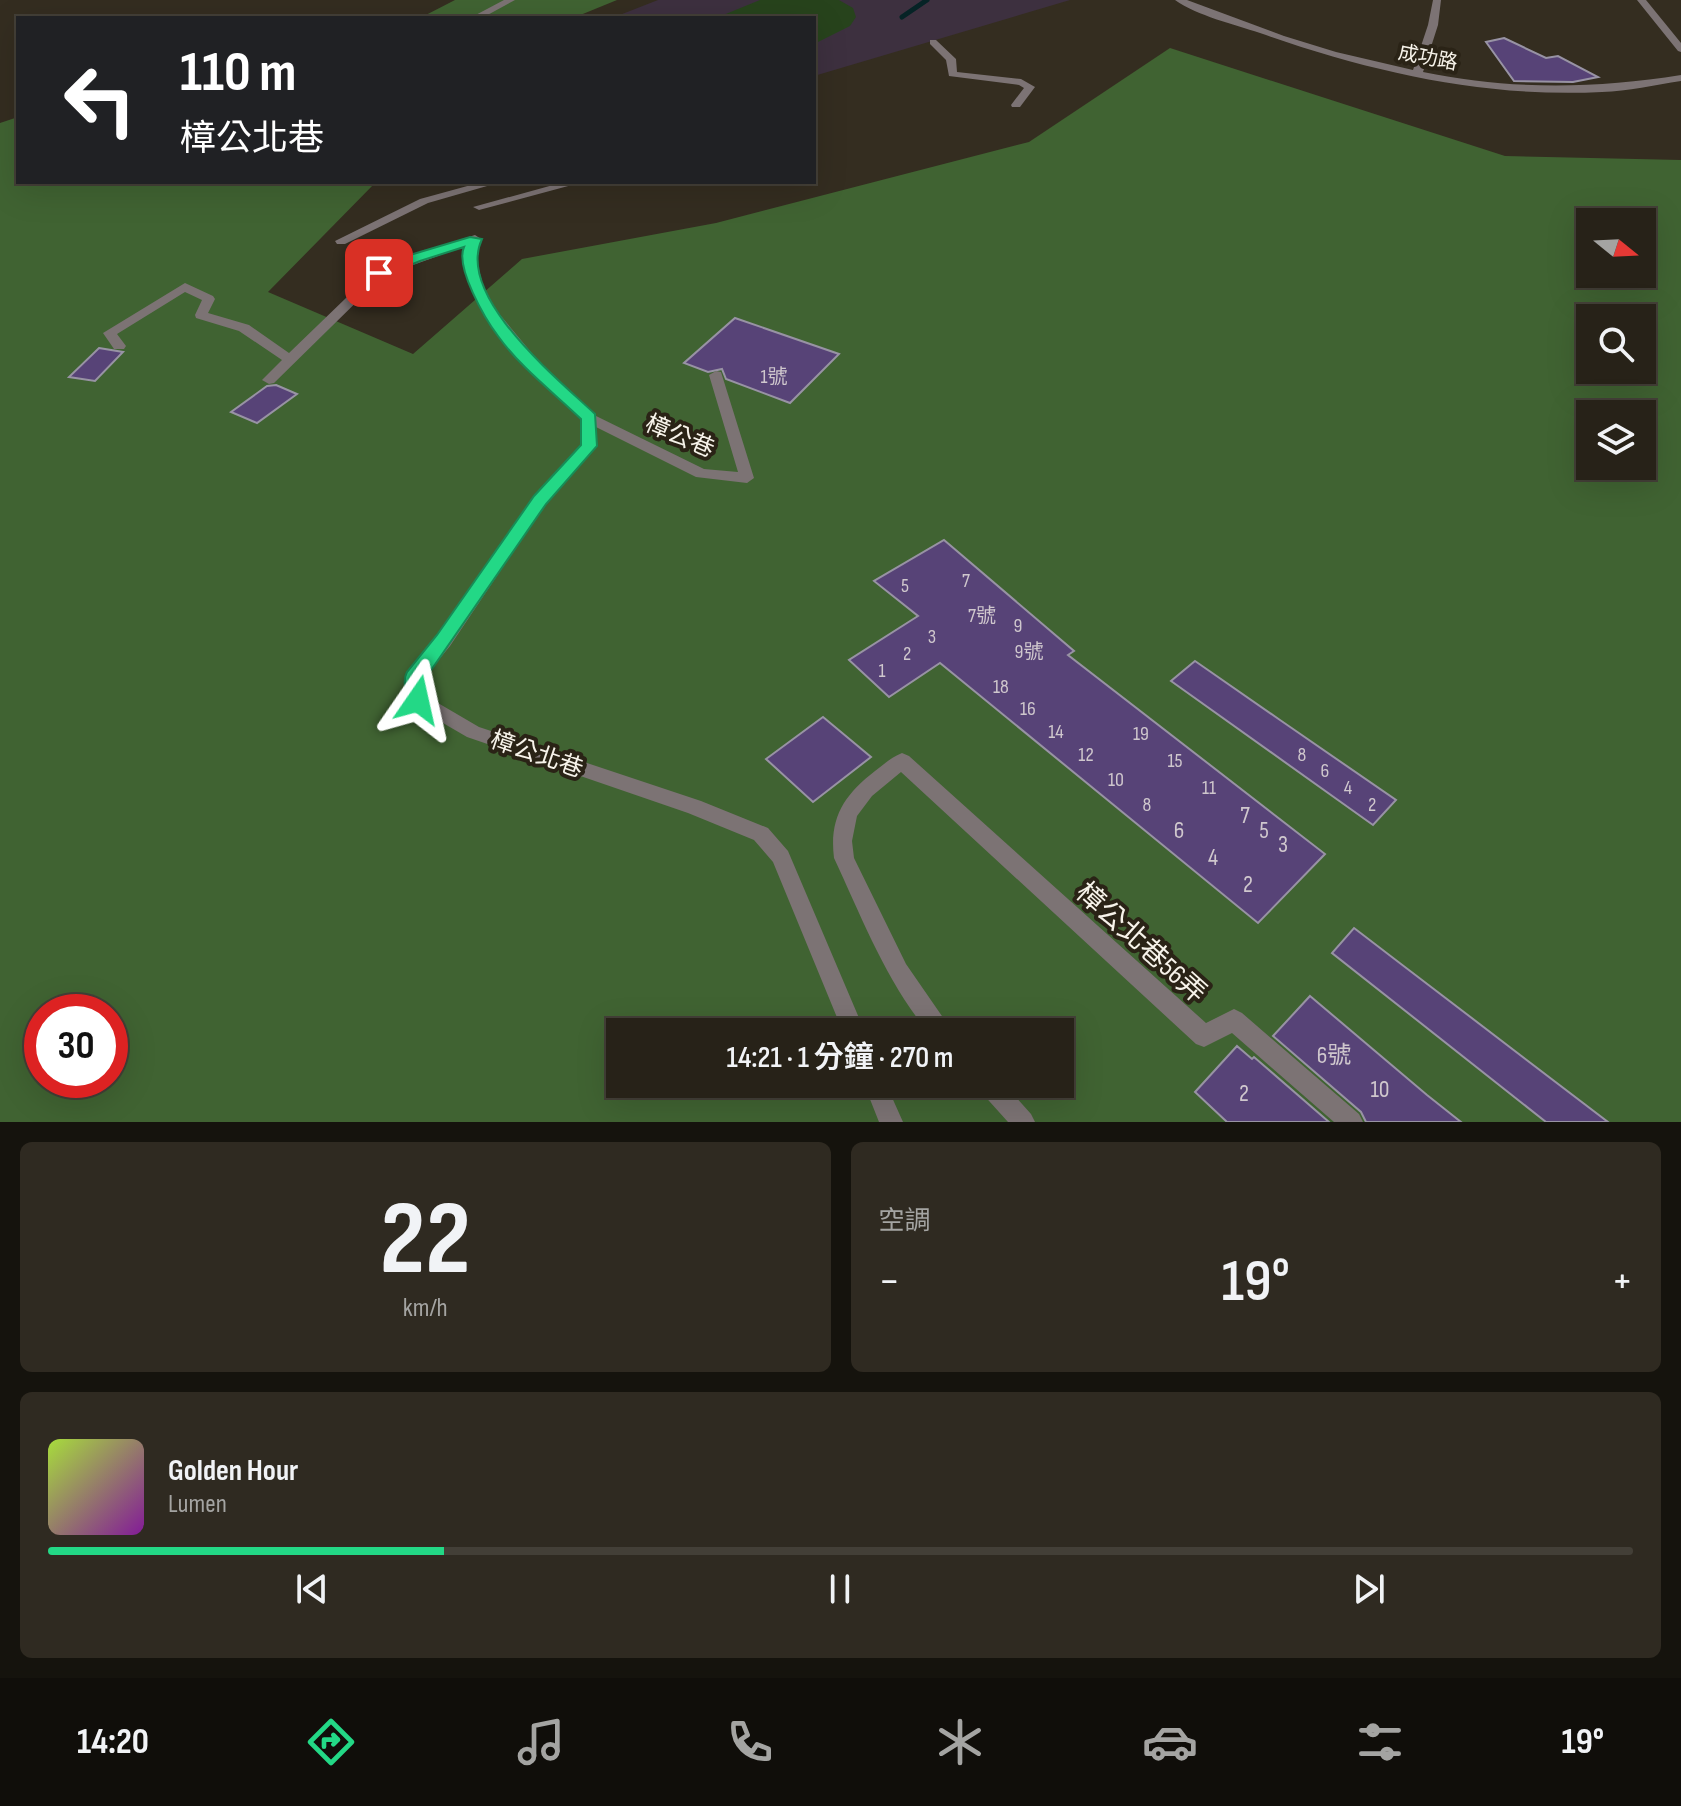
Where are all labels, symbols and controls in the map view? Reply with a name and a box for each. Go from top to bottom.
text: 110 m [180,40,296,107]
street label: 成功路 [1396,40,1460,75]
icon: left [48,48,152,152]
text: 樟公北巷 [180,118,324,161]
north arrow [1576,208,1656,288]
map controls [1576,208,1656,480]
pin [345,239,413,307]
icon: arrive [357,251,401,295]
button: search [1576,304,1656,384]
house number: 1號 [761,365,788,389]
button: layers [1576,400,1656,480]
street label: 樟公巷 [641,409,719,464]
house number: 7 [962,569,970,593]
house number: 5 [901,574,909,598]
house number: 7號 [968,604,996,628]
house number: 9 [1014,614,1022,638]
house number: 3 [928,625,936,649]
house number: 9號 [1015,640,1043,664]
house number: 2 [903,642,911,666]
position arrow [376,658,460,742]
house number: 1 [879,659,886,683]
house number: 18 [993,675,1009,699]
house number: 16 [1020,697,1036,721]
house number: 14 [1048,720,1064,744]
house number: 19 [1133,722,1149,746]
street label: 樟公北巷 [487,725,587,784]
house number: 12 [1078,743,1094,767]
house number: 8 [1298,743,1306,767]
house number: 15 [1167,749,1183,773]
house number: 6 [1321,759,1329,783]
house number: 10 [1108,768,1124,792]
house number: 11 [1202,776,1216,800]
house number: 4 [1344,776,1352,800]
house number: 8 [1143,793,1151,817]
house number: 2 [1368,793,1376,817]
house number: 7 [1240,801,1250,830]
house number: 6 [1174,816,1184,845]
house number: 5 [1259,816,1269,845]
house number: 3 [1278,830,1288,859]
house number: 4 [1208,843,1218,872]
house number: 2 [1243,870,1253,899]
street label: 樟公北巷56弄 [1069,876,1213,1010]
speed limit sign: 30 [24,994,128,1098]
text: 14:21 · 1 分鐘 · 270 m [727,1040,953,1076]
house number: 6號 [1317,1041,1351,1070]
house number: 10 [1370,1075,1390,1104]
house number: 2 [1239,1079,1249,1108]
text: 22 [380,1178,471,1303]
text: 空調 [879,1206,931,1237]
text: 19° [1221,1246,1290,1318]
text: − [879,1255,900,1308]
text: + [1611,1255,1633,1308]
text: km/h [403,1293,448,1324]
text: Golden Hour [168,1453,298,1489]
text: Lumen [168,1489,227,1520]
icon: previous [290,1567,334,1611]
icon: pause [818,1567,862,1611]
icon: next [1347,1567,1391,1611]
icon: directions [303,1714,359,1770]
icon: music [513,1714,569,1770]
icon: phone [722,1714,778,1770]
icon: climate [932,1714,988,1770]
icon: car [1142,1714,1198,1770]
icon: filters [1352,1714,1408,1770]
text: 14:20 [77,1721,149,1764]
text: 19° [1562,1721,1604,1764]

